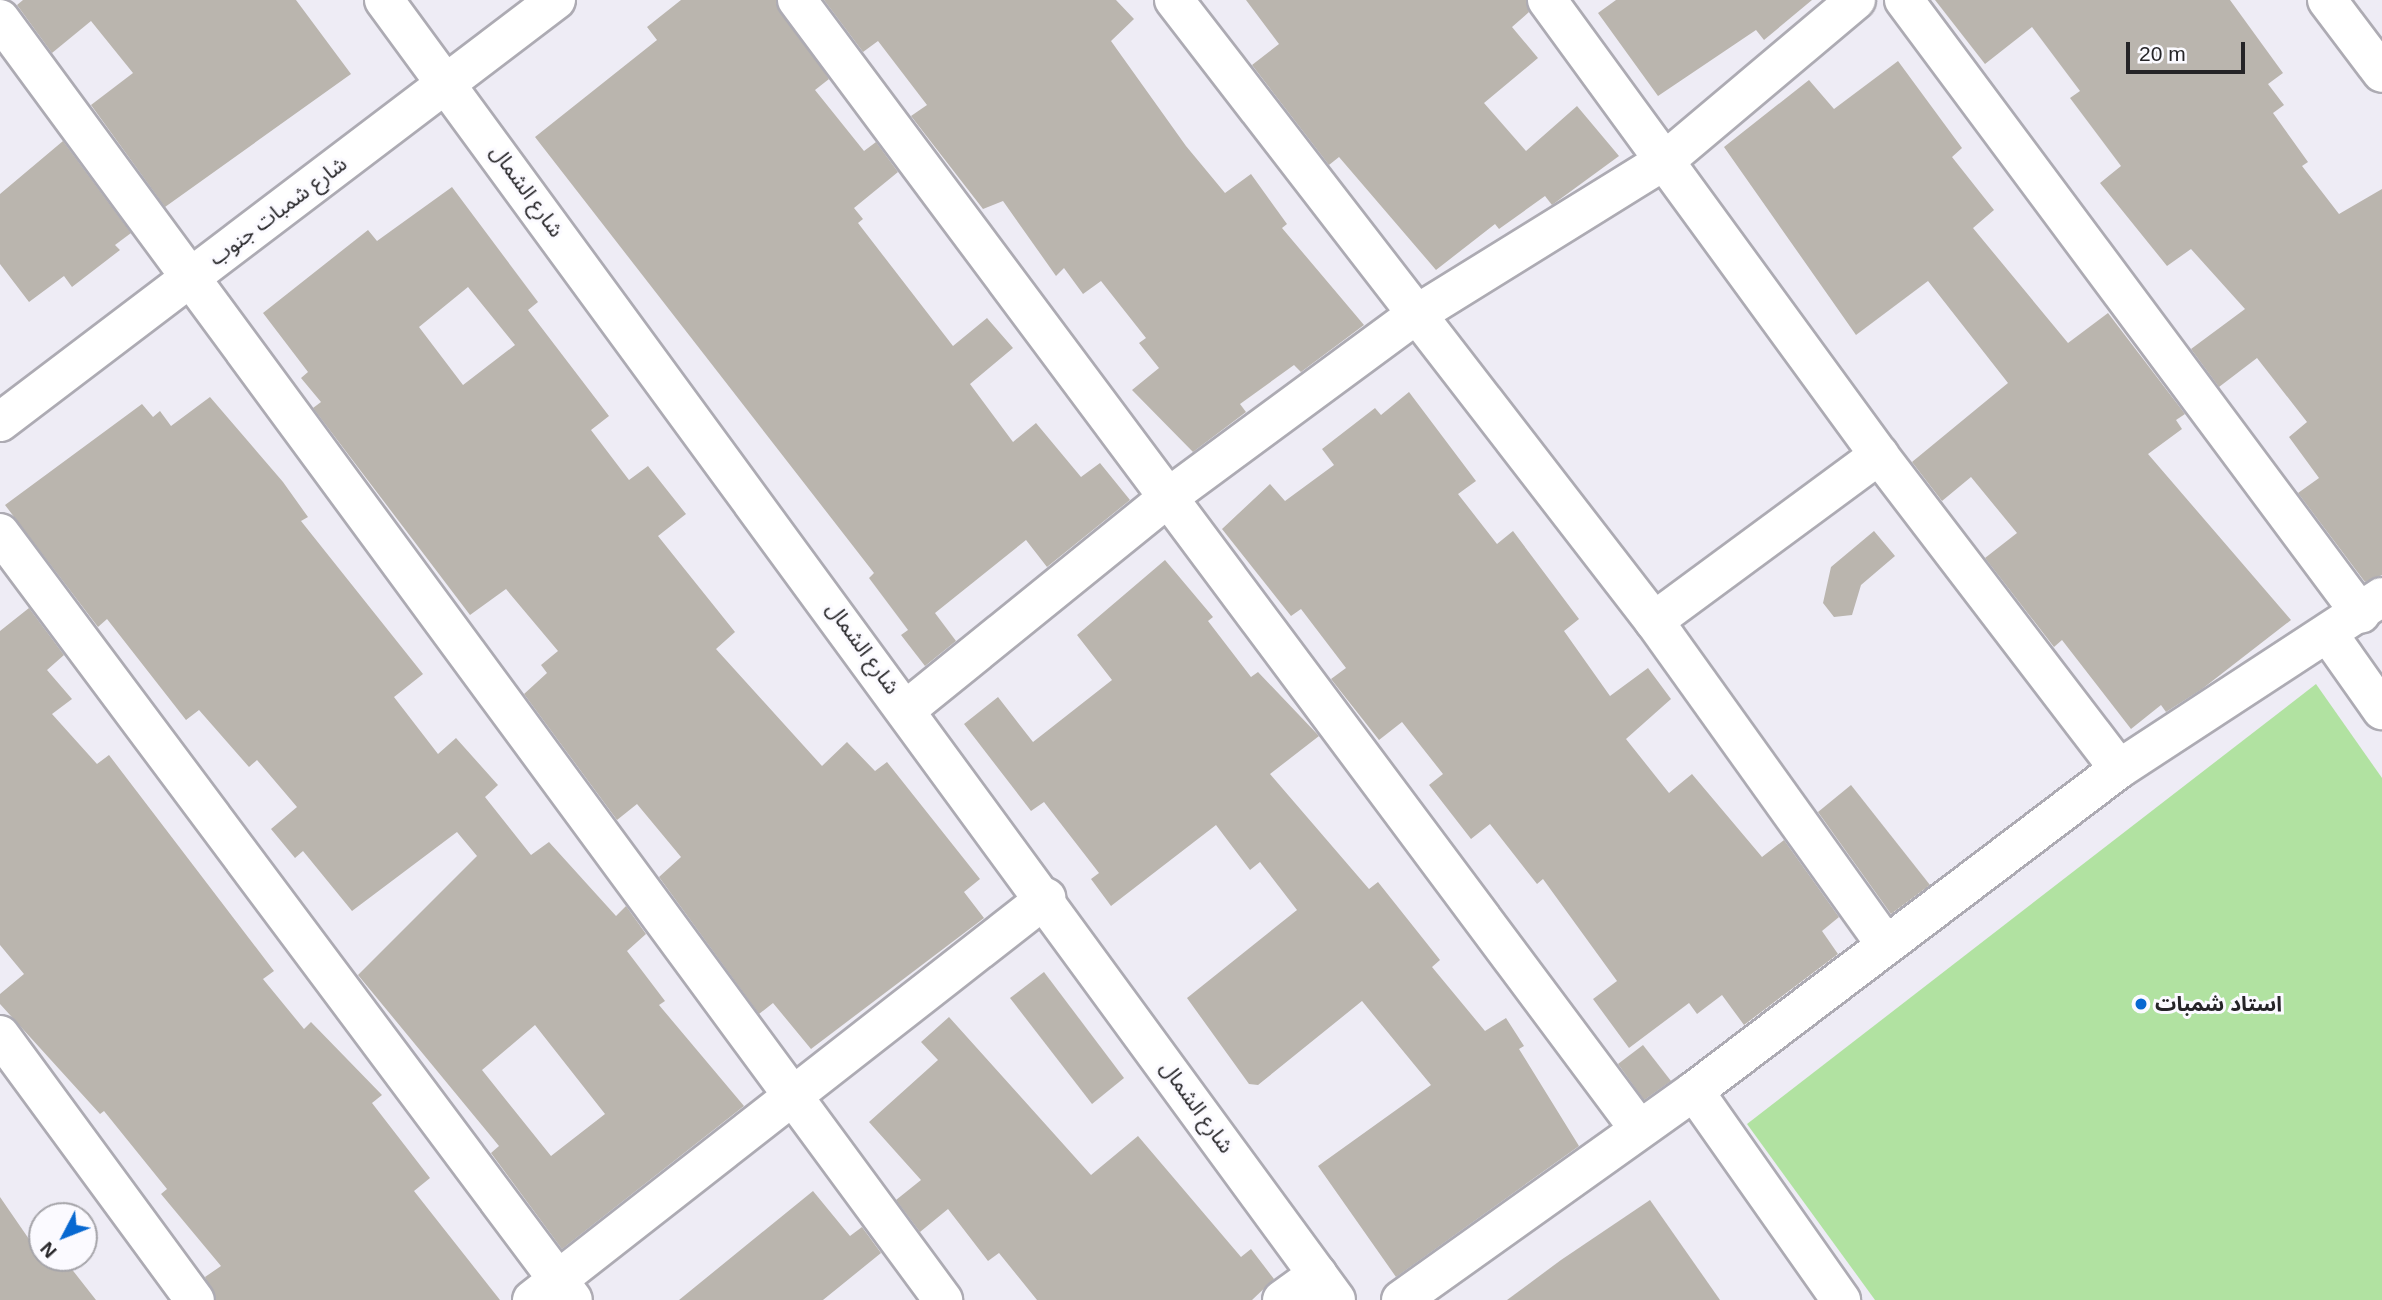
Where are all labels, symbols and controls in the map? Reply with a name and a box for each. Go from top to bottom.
scale bar [2130,28,2249,72]
text: 20 m [2139,42,2186,65]
street label: شارع الشمال [485,140,569,242]
street label: شارع شمبات جنوب [204,151,352,271]
street label: شارع الشمال [821,597,905,699]
place label: استاد شمبات [2155,991,2282,1017]
marker: استاد شمبات [2133,996,2149,1012]
street label: شارع الشمال [1155,1056,1239,1158]
north arrow [28,1202,98,1272]
text: N [36,1238,61,1262]

